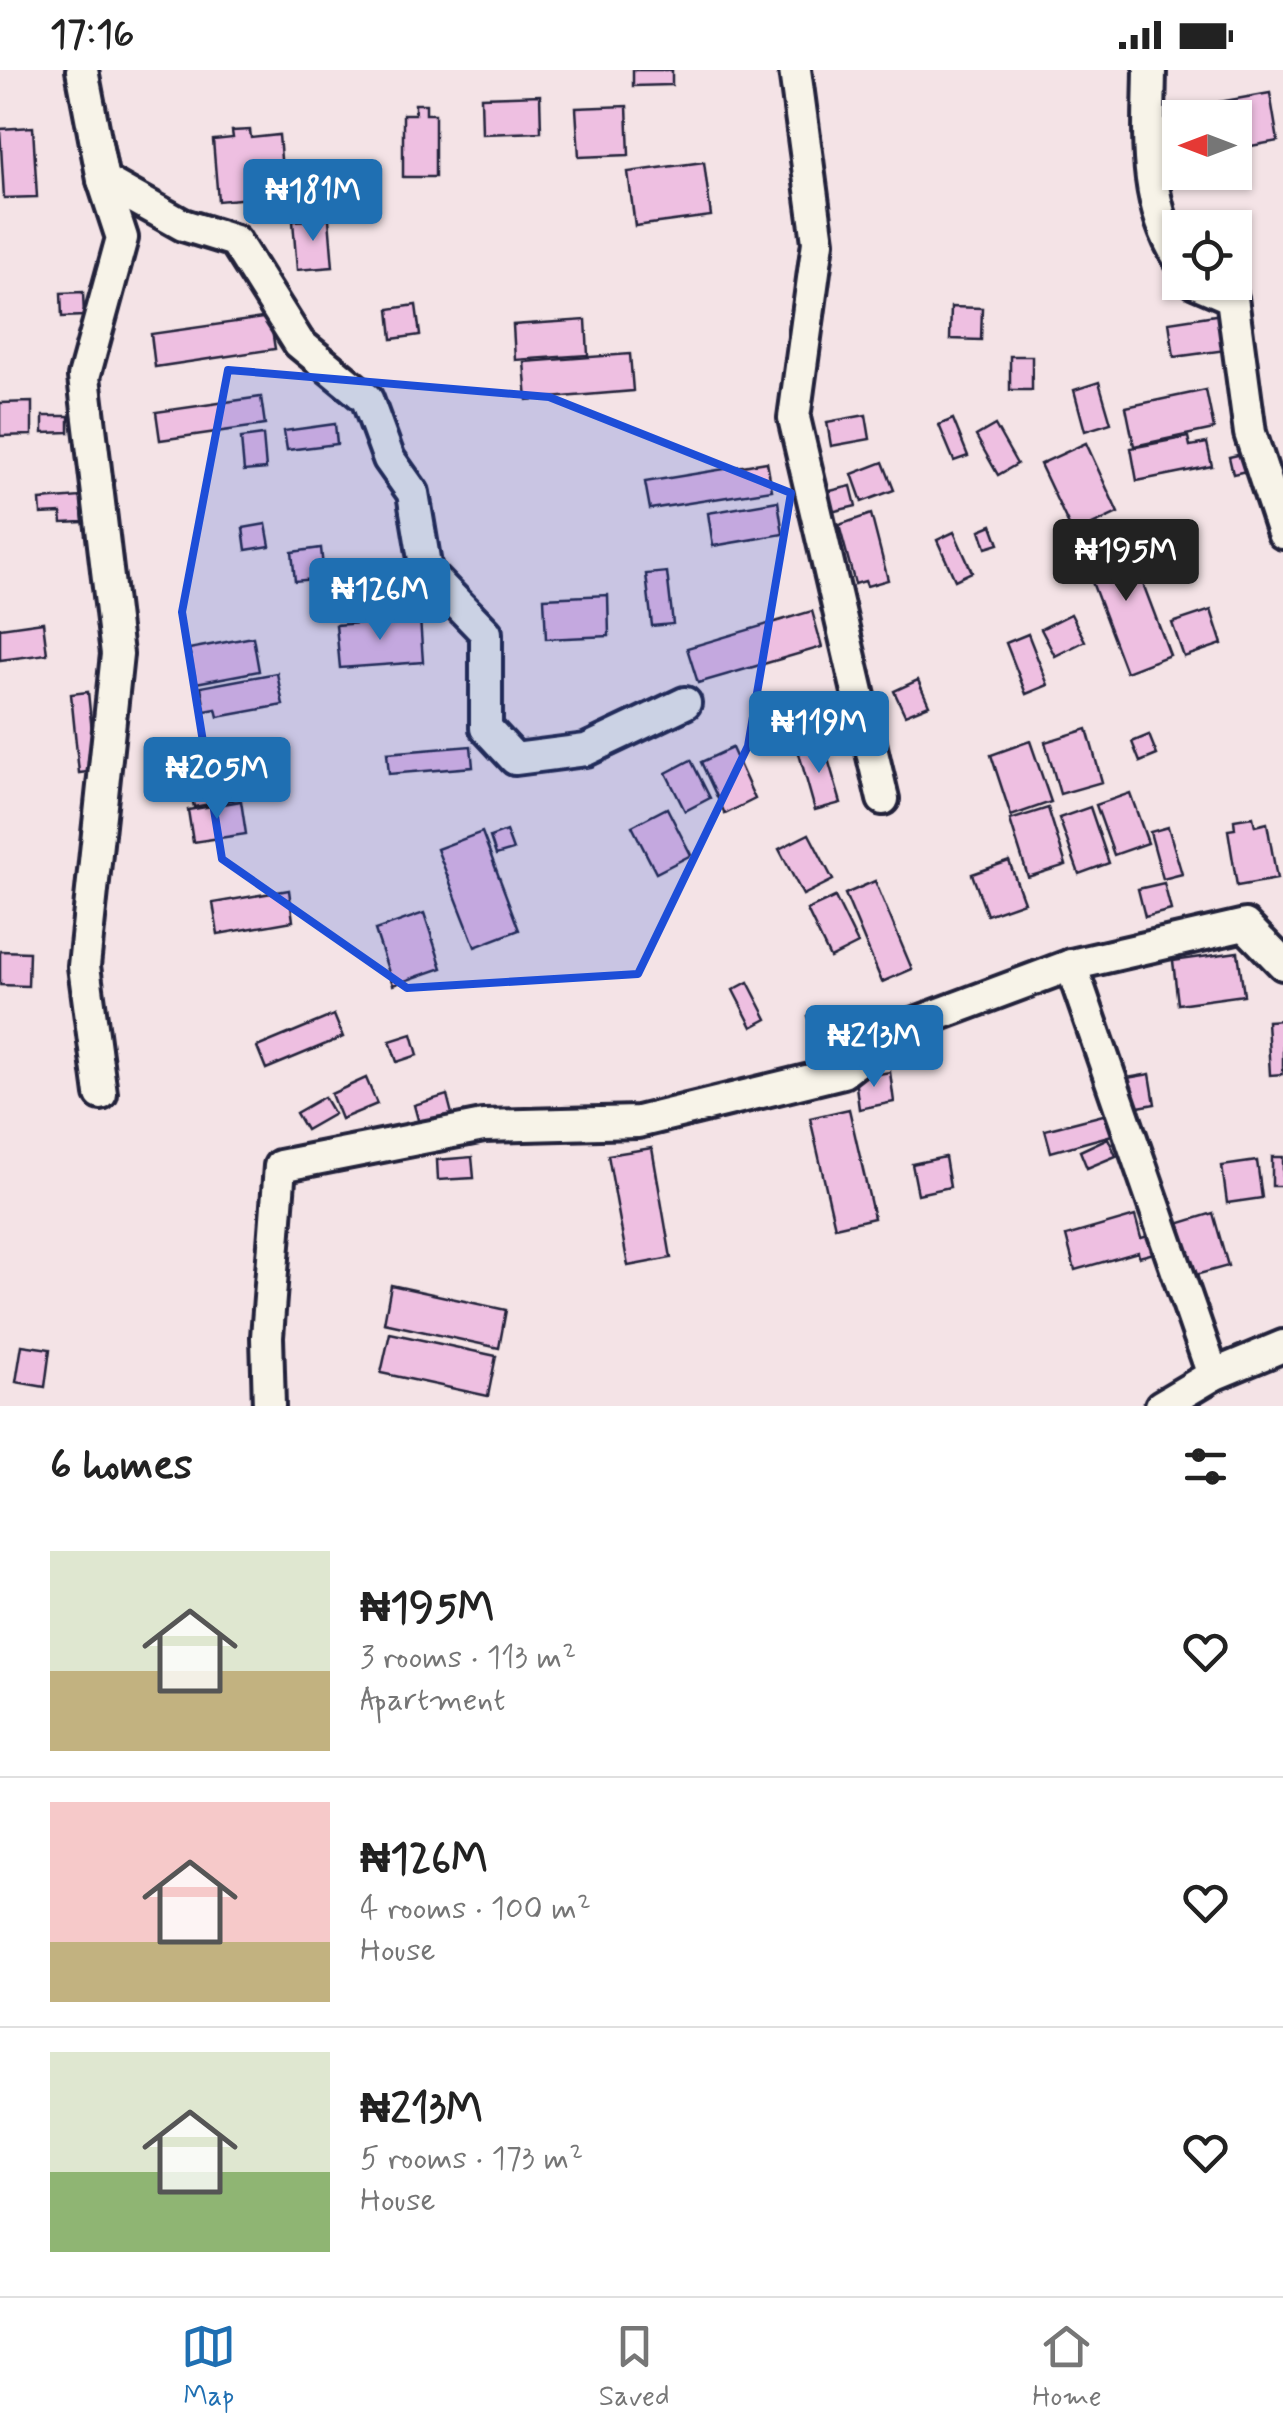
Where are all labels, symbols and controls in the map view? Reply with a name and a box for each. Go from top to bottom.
text: 17:16 [50,11,134,60]
north arrow [1162,100,1252,190]
map controls [1162,100,1252,300]
pin: ₦181M [243,159,383,244]
text: ₦181M [265,170,361,212]
button: locate [1162,210,1252,300]
pin: ₦195M [1056,519,1196,604]
text: ₦195M [1075,530,1177,572]
pin: ₦126M [310,558,450,643]
text: ₦126M [331,569,429,611]
pin: ₦119M [749,691,889,776]
text: ₦119M [771,702,867,744]
pin: ₦205M [147,737,287,822]
text: ₦205M [166,748,268,790]
pin: ₦213M [804,1005,944,1090]
text: ₦213M [827,1016,921,1058]
text: 6 homes [50,1439,193,1494]
icon: filters [1178,1439,1233,1494]
text: ₦195M [360,1582,494,1637]
icon: home [130,1591,250,1711]
icon: heart [1178,1624,1233,1679]
text: 3 rooms · 113 m² [360,1637,576,1679]
text: Apartment [360,1679,505,1721]
text: ₦126M [360,1833,488,1888]
icon: home [130,1842,250,1962]
icon: heart [1178,1875,1233,1930]
text: 4 rooms · 100 m² [360,1888,591,1930]
text: House [360,1930,436,1972]
text: ₦213M [360,2083,483,2138]
icon: home [130,2092,250,2212]
icon: heart [1178,2125,1233,2180]
text: 5 rooms · 173 m² [360,2138,583,2180]
text: House [360,2180,436,2222]
tab: Map [181,2319,236,2416]
tab: Saved [599,2319,670,2416]
tab: Home [1032,2319,1102,2416]

